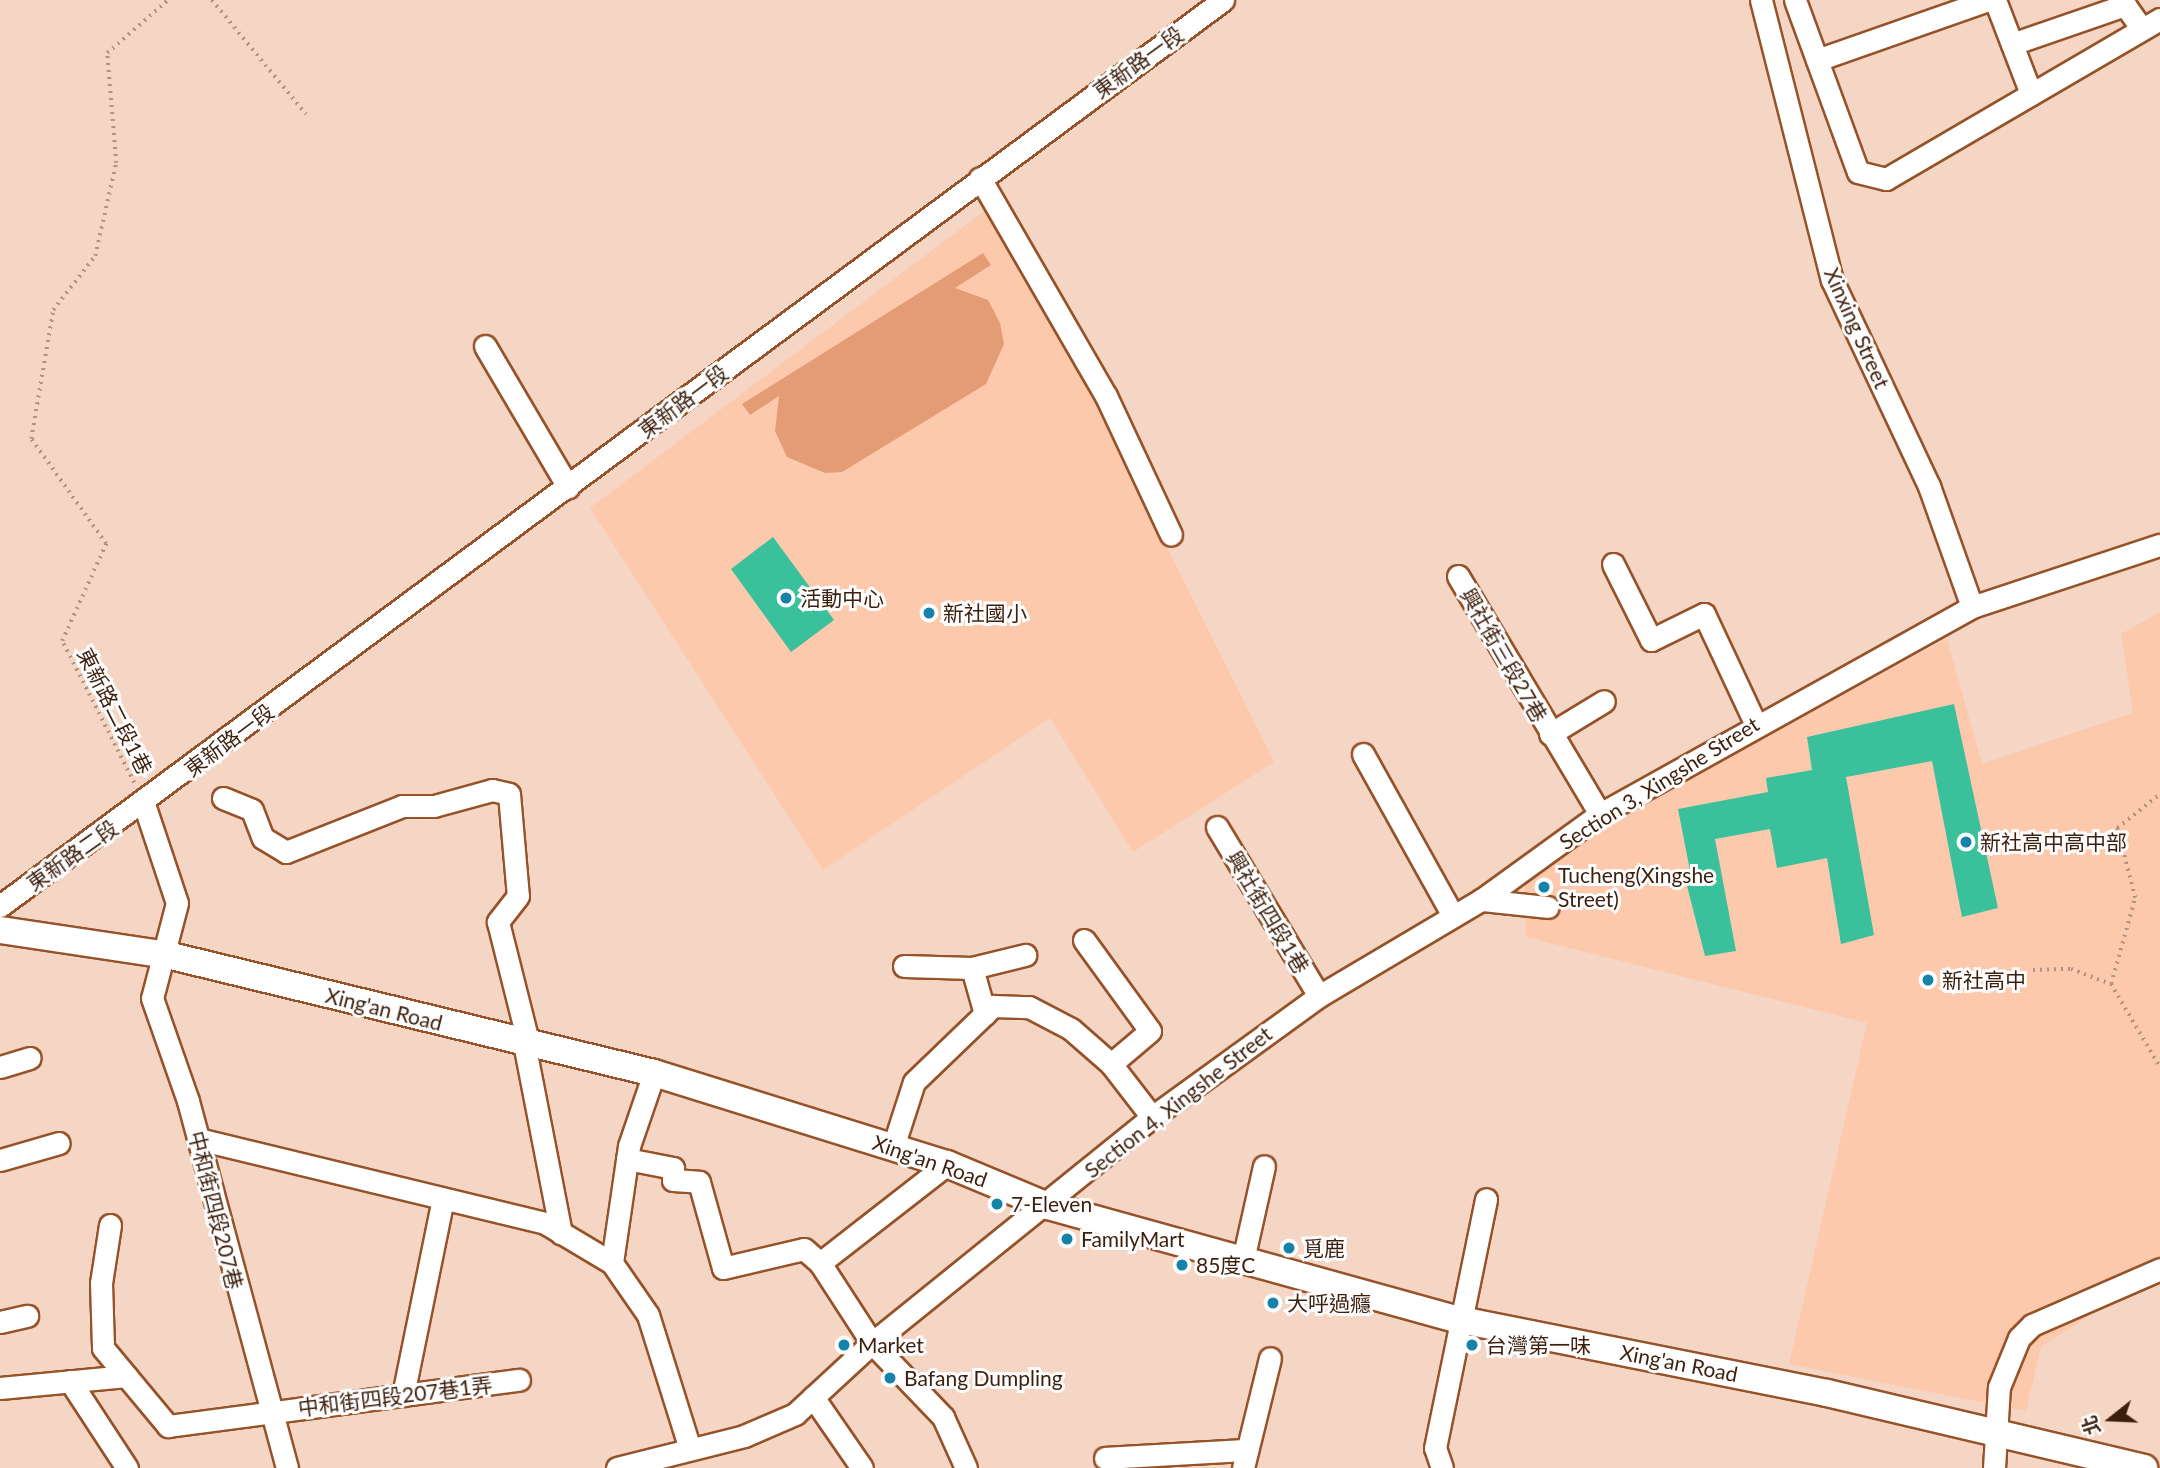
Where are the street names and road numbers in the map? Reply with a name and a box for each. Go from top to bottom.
street label: 東新路一段 [1088,21,1188,103]
street label: Xinxing Street [1819,264,1895,392]
street label: 東新路一段 [633,359,733,443]
street label: 興社街三段27巷 [1455,584,1553,726]
street label: 東新路二段1巷 [72,644,158,778]
street label: 東新路一段 [179,698,279,782]
street label: Section 3, Xingshe Street [1555,711,1763,855]
street label: 東新路二段 [22,815,122,895]
street label: 興社街四段1巷 [1222,846,1314,978]
street label: Xing'an Road [323,982,445,1036]
street label: Section 4, Xingshe Street [1079,1021,1277,1183]
street label: 中和街四段207巷 [184,1128,248,1292]
street label: Xing'an Road [869,1130,991,1192]
street label: Xing'an Road [1618,1339,1740,1387]
street label: 中和街四段207巷1弄 [296,1372,494,1420]

